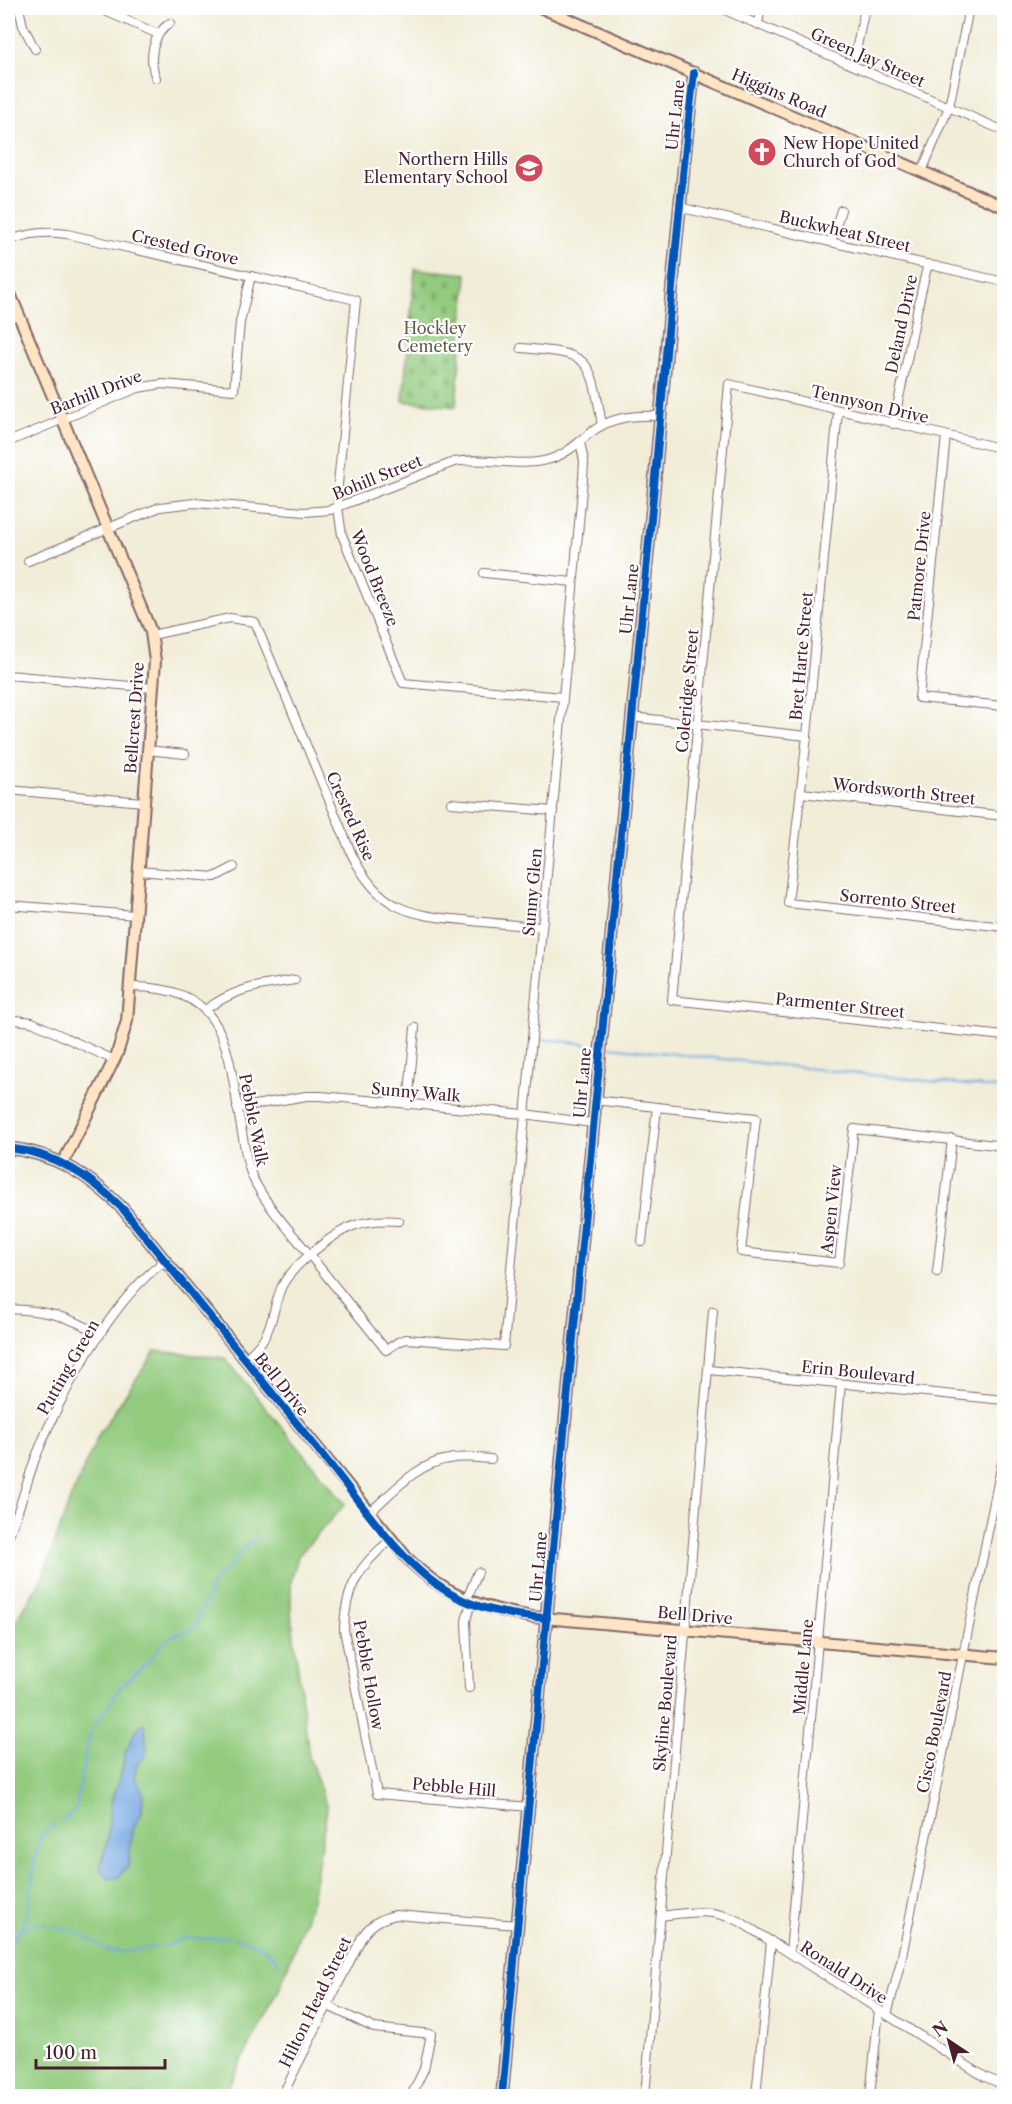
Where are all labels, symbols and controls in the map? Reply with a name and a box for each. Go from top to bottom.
street label: Green Jay Street [808,23,929,91]
street label: Higgins Road [729,64,830,122]
street label: Uhr Lane [661,79,689,151]
place label: New Hope United Church of God [783,133,919,171]
church icon: New Hope United Church of God [746,136,778,168]
place label: Northern Hills Elementary School [364,149,508,187]
school or university icon: Northern Hills Elementary School [513,152,545,184]
street label: Buckwheat Street [777,206,913,256]
street label: Crested Grove [130,225,241,269]
street label: Deland Drive [881,273,921,375]
park label: Hockley Cemetery [397,318,474,356]
street label: Barhill Drive [47,365,145,419]
street label: Tennyson Drive [809,381,931,427]
street label: Bohill Street [329,450,425,504]
street label: Patmore Drive [903,510,935,622]
street label: Wood Breeze [346,526,403,629]
street label: Uhr Lane [615,563,643,635]
street label: Bret Harte Street [785,590,817,721]
street label: Coleridge Street [672,628,702,754]
street label: Bellcrest Drive [120,661,148,775]
street label: Crested Rise [322,768,380,864]
street label: Wordsworth Street [830,773,977,808]
street label: Sunny Glen [518,847,546,937]
street label: Sorrento Street [839,885,957,917]
street label: Parmenter Street [774,988,906,1022]
street label: Uhr Lane [569,1047,595,1119]
street label: Pebble Walk [235,1072,273,1169]
street label: Sunny Walk [370,1078,462,1106]
street label: Aspen View [816,1163,846,1256]
street label: Putting Green [33,1316,103,1418]
street label: Bell Drive [250,1348,314,1420]
street label: Erin Boulevard [800,1356,916,1388]
street label: Uhr Lane [525,1531,551,1603]
street label: Bell Drive [657,1602,734,1628]
street label: Pebble Hollow [349,1618,389,1732]
street label: Middle Lane [789,1618,817,1716]
street label: Skyline Boulevard [649,1633,681,1772]
street label: Cisco Boulevard [912,1669,956,1795]
street label: Pebble Hill [411,1773,497,1801]
street label: Hilton Head Street [275,1933,356,2071]
street label: Ronald Drive [797,1936,891,2008]
north arrow [919,2011,979,2071]
text: N [929,2017,952,2041]
scale bar [36,2032,165,2070]
text: 100 m [45,2042,97,2064]

